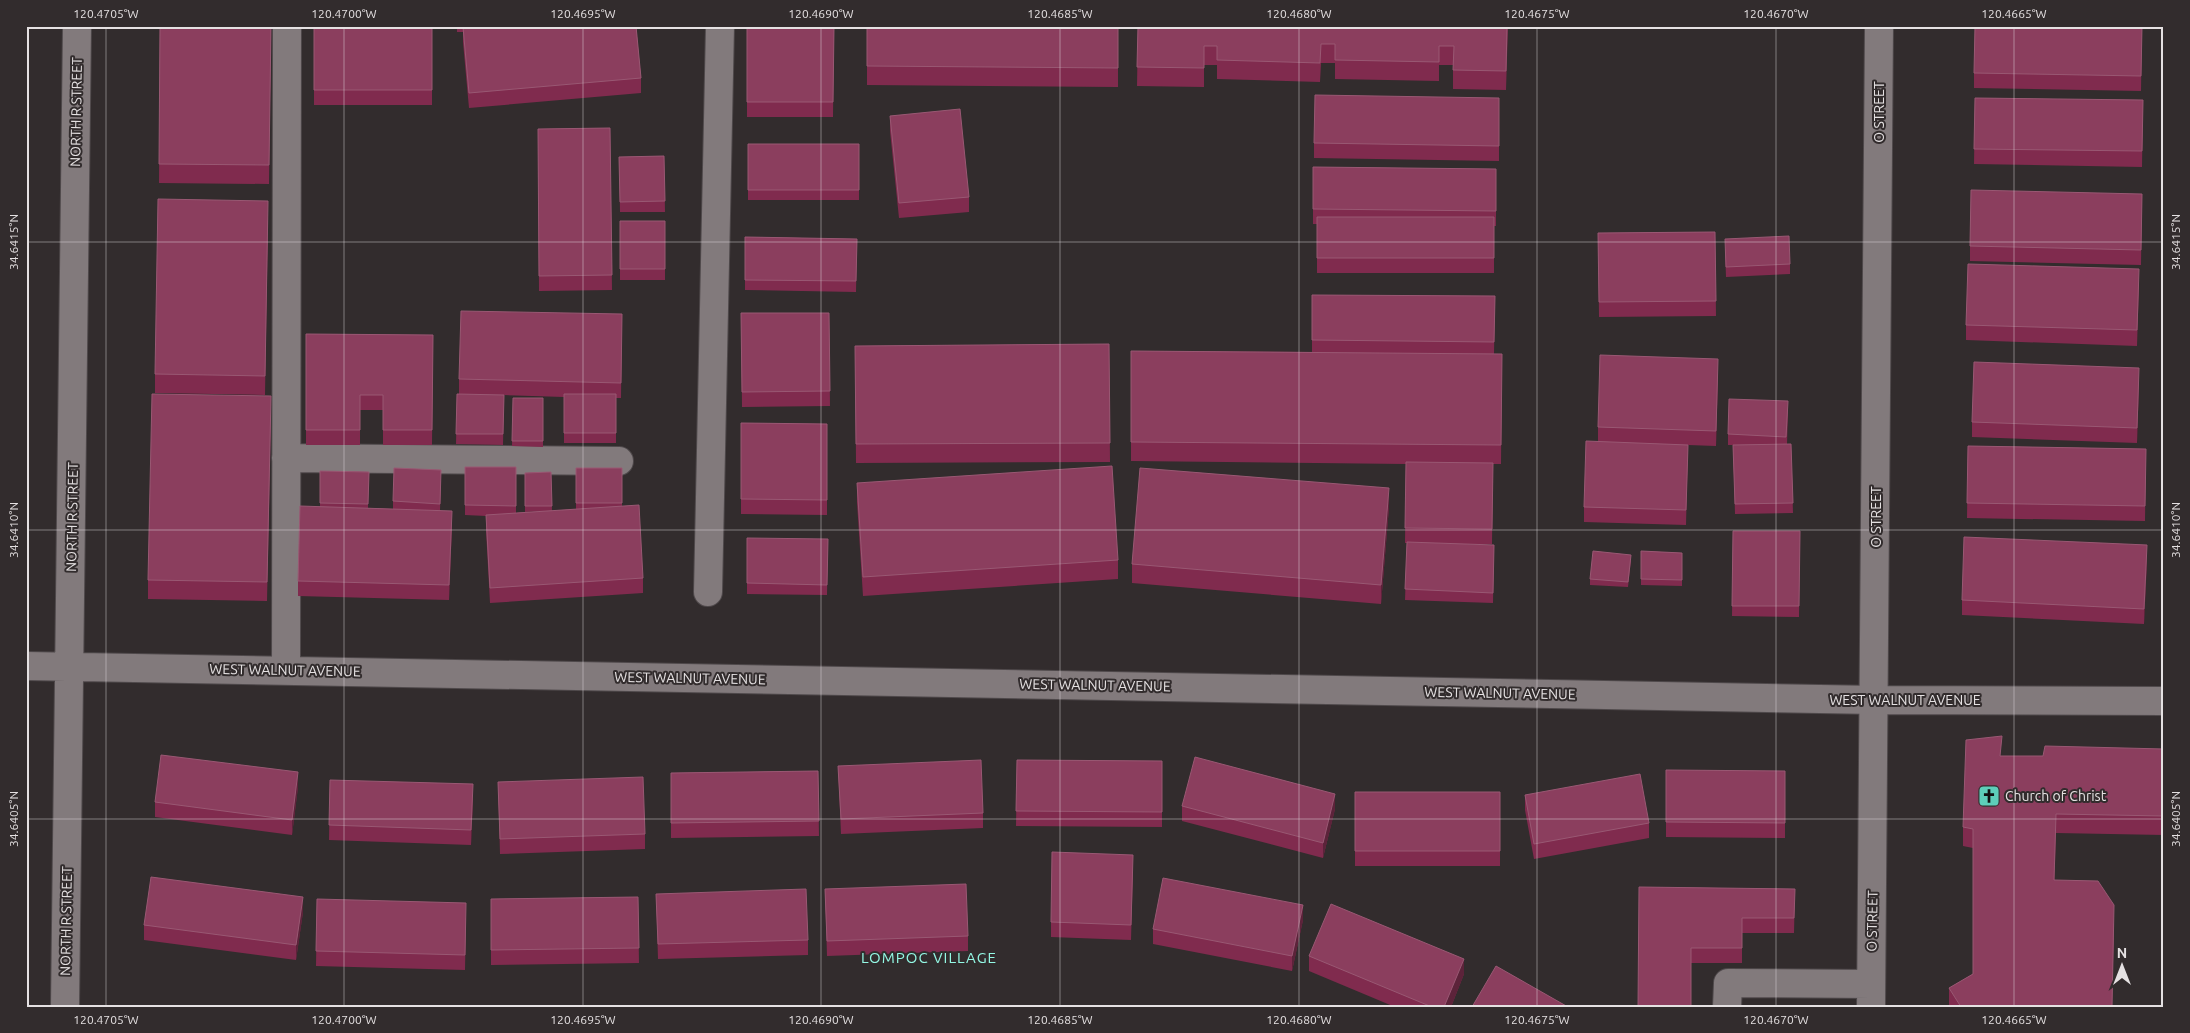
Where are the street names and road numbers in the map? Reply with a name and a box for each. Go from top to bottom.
street label: NORTH R STREET [67,57,85,167]
street label: O STREET [1871,81,1887,143]
street label: NORTH R STREET [63,462,81,572]
street label: O STREET [1868,486,1884,548]
street label: WEST WALNUT AVENUE [209,661,361,679]
street label: WEST WALNUT AVENUE [614,669,766,687]
street label: WEST WALNUT AVENUE [1019,676,1171,694]
street label: WEST WALNUT AVENUE [1424,684,1576,702]
street label: WEST WALNUT AVENUE [1829,692,1981,708]
street label: NORTH R STREET [57,866,75,976]
street label: O STREET [1863,890,1881,952]

